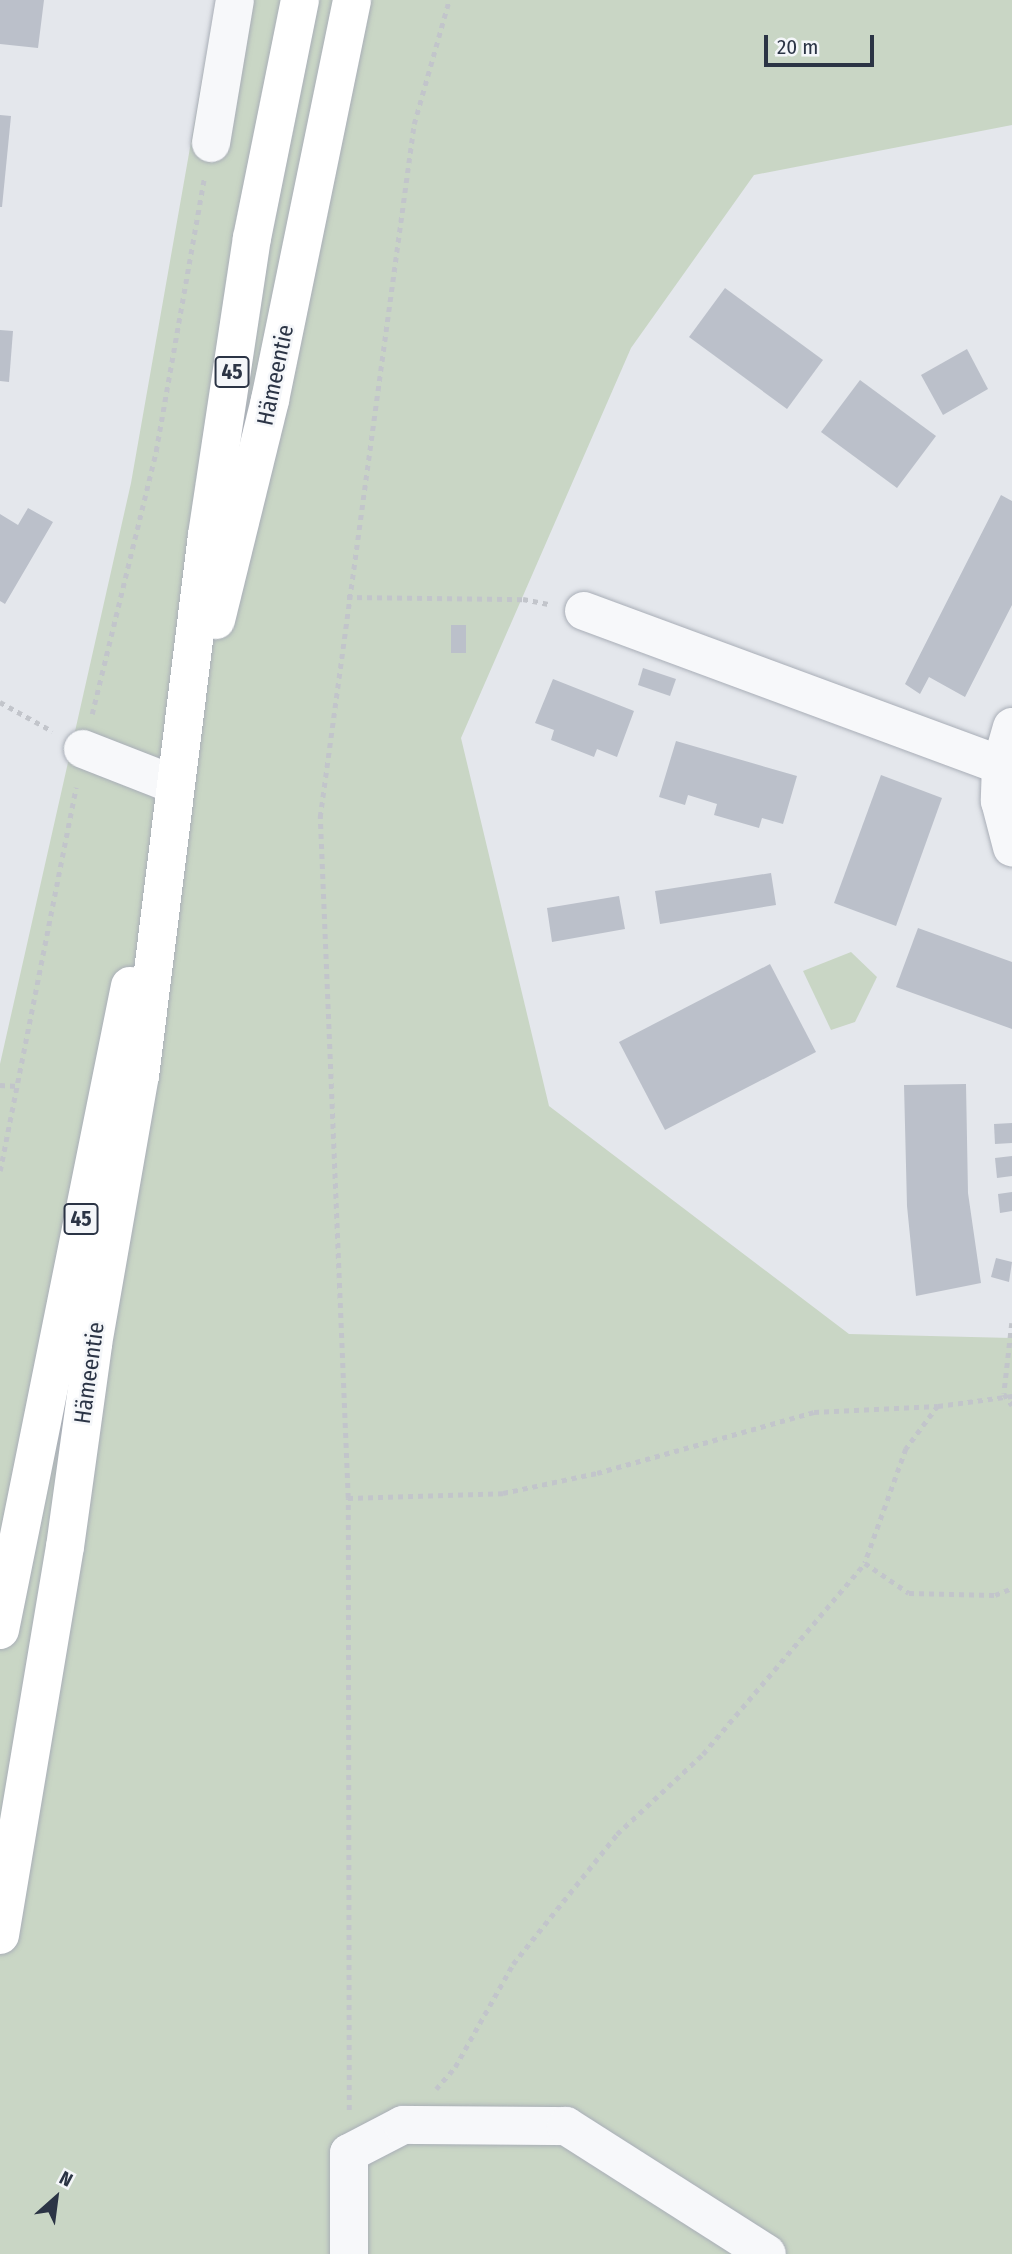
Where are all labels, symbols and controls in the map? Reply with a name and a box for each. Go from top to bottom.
scale bar [767,21,877,65]
text: 20 m [777,34,818,60]
street label: Hämeentie [251,322,299,428]
road number: 45 [215,354,250,390]
road number: 45 [64,1202,98,1236]
street label: Hämeentie [68,1320,110,1426]
north arrow [21,2163,91,2233]
text: N [56,2166,77,2192]

